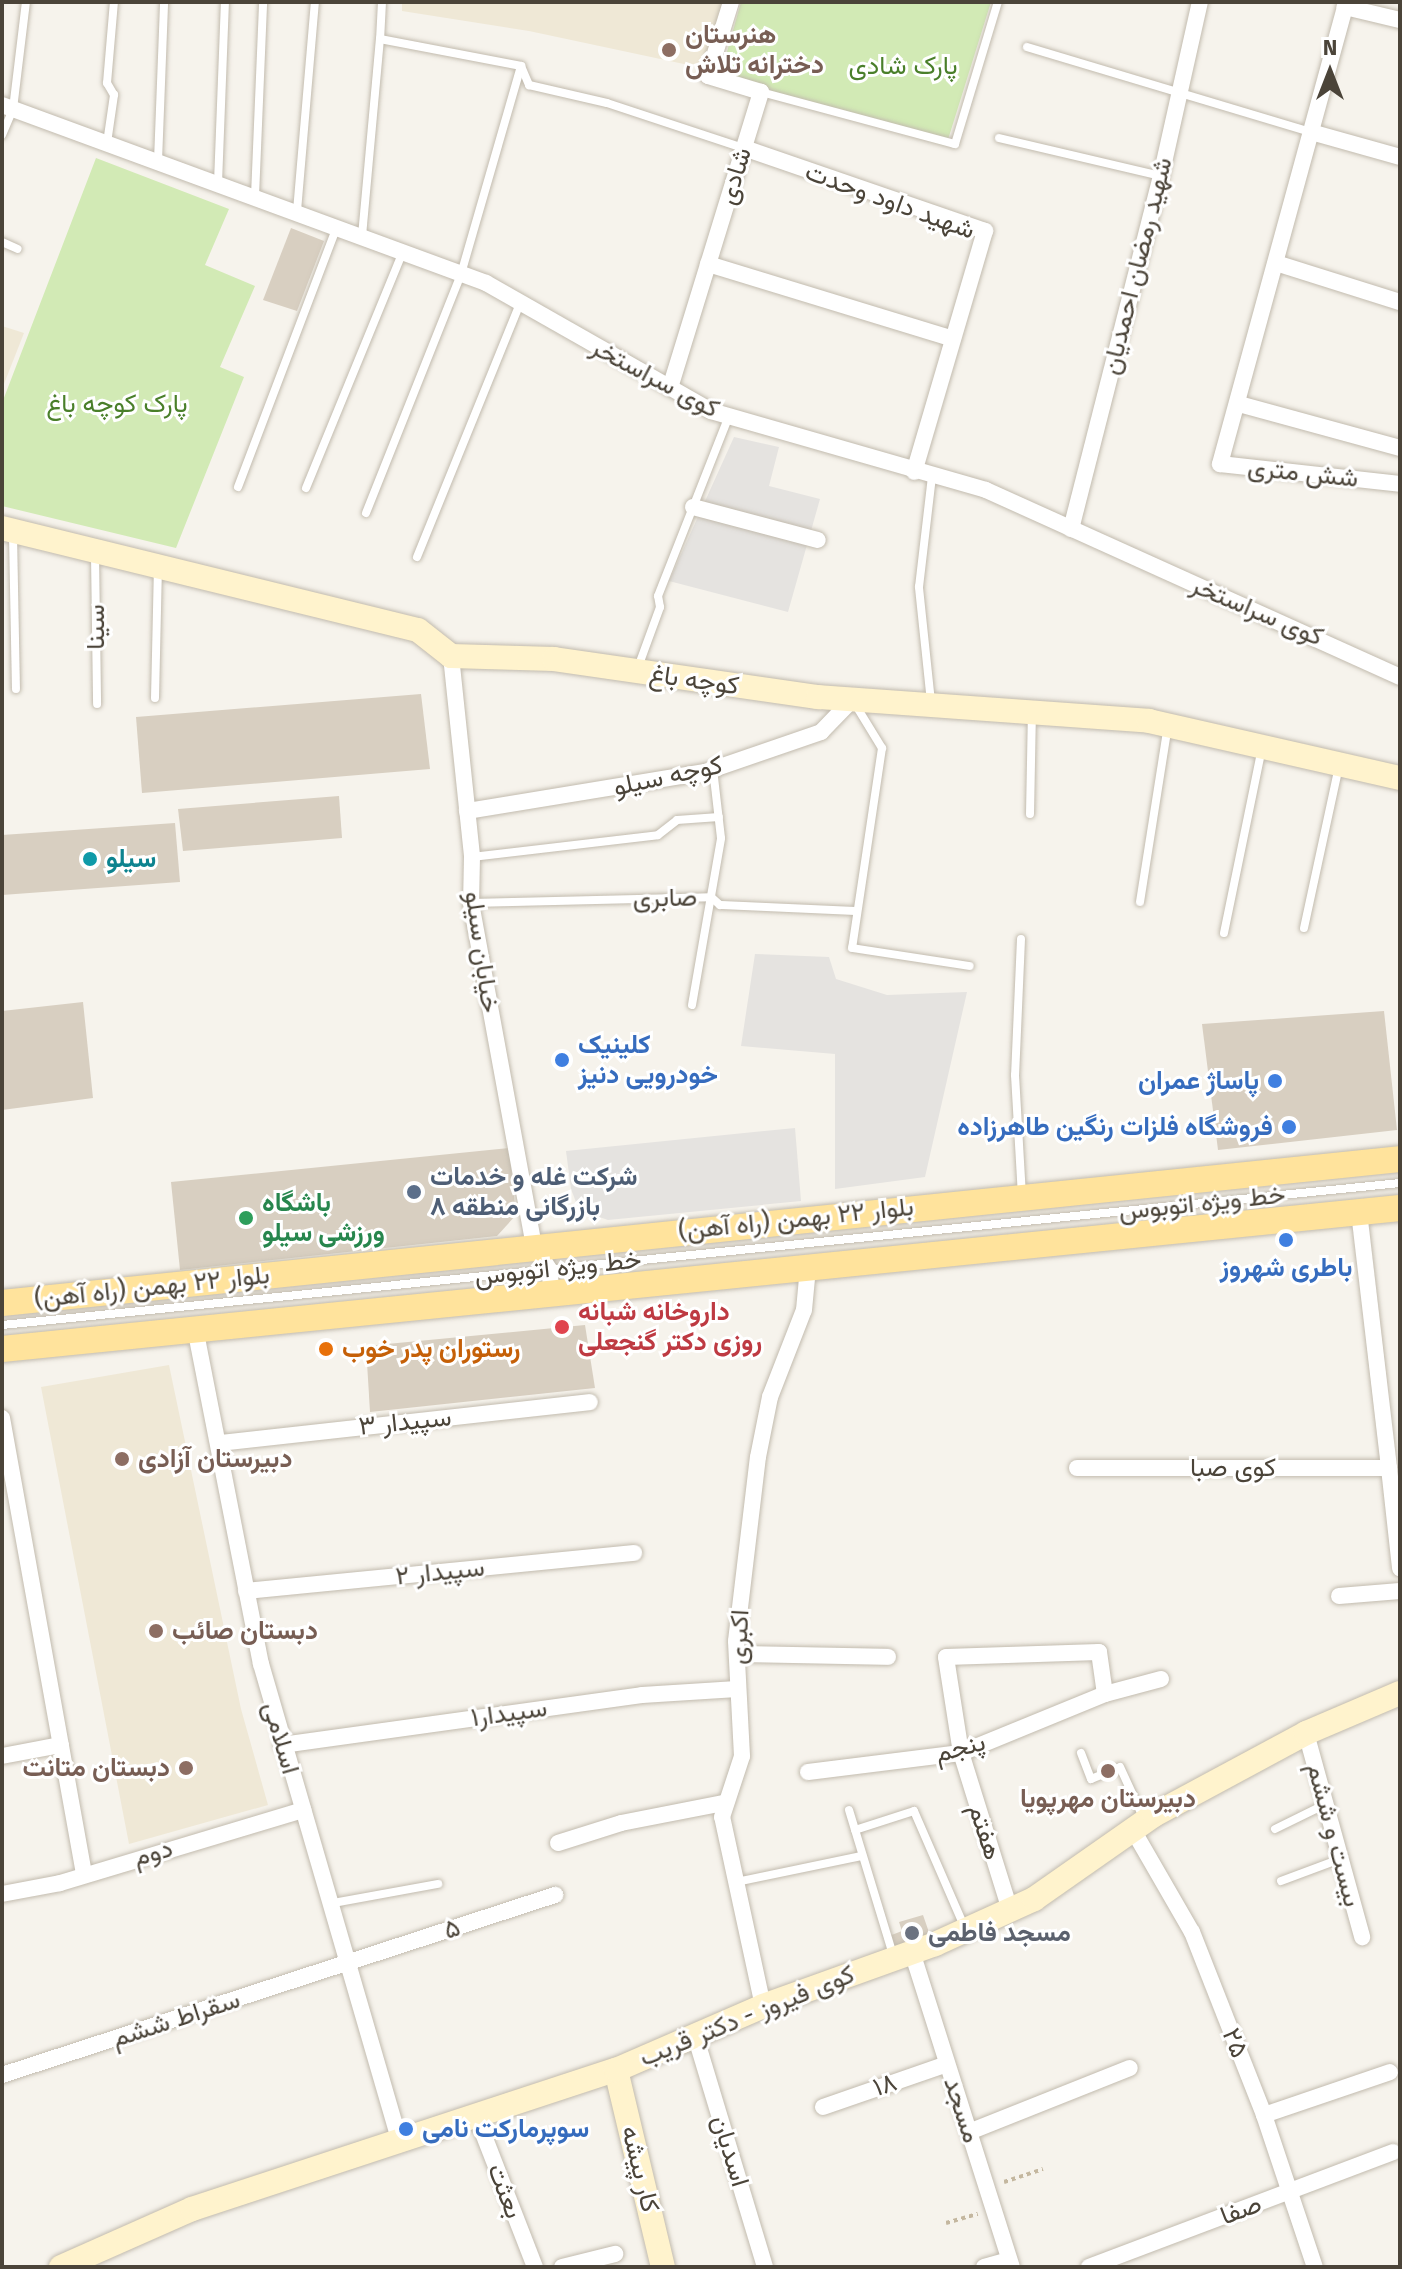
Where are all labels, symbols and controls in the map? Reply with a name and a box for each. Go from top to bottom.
place label: هنرستان دخترانه تلاش [685,19,824,80]
north arrow [1290,32,1370,112]
text: N [1323,34,1337,61]
marker: هنرستان دخترانه تلاش [660,41,678,59]
park label: پارک شادی [848,50,958,82]
street label: شادی [712,144,758,208]
street label: شهید رمضان احمدیان [1095,154,1179,378]
street label: شهید داود وحدت [801,156,979,246]
street label: کوی سراستخر [586,331,724,425]
park label: پارک کوچه باغ [46,388,188,420]
street label: شش متری [1246,452,1360,494]
street label: کوی سراستخر [1186,569,1328,653]
street label: سینا [80,604,112,650]
street label: کوچه باغ [647,658,741,702]
street label: کوچه سیلو [611,749,725,803]
place label: سیلو [106,843,156,875]
marker: سیلو [81,850,99,868]
street label: صابری [632,882,698,914]
street label: خیابان سیلو [458,889,506,1015]
place label: کلینیک خودرویی دنیز [578,1029,718,1090]
marker: کلینیک خودرویی دنیز [553,1051,571,1069]
place label: پاساژ عمران [1138,1065,1259,1097]
marker: پاساژ عمران [1266,1072,1284,1090]
place label: فروشگاه فلزات رنگین طاهرزاده [957,1111,1273,1143]
marker: فروشگاه فلزات رنگین طاهرزاده [1280,1118,1298,1136]
place label: شرکت غله و خدمات بازرگانی منطقه ۸ [430,1161,638,1222]
street label: خط ویژه اتوبوس [1117,1179,1287,1227]
marker: شرکت غله و خدمات بازرگانی منطقه ۸ [405,1183,423,1201]
place label: باشگاه ورزشی سیلو [262,1187,385,1248]
street label: بلوار ۲۲ بهمن (راه آهن) [677,1191,915,1247]
marker: باشگاه ورزشی سیلو [237,1209,255,1227]
marker: باطری شهروز [1277,1231,1295,1249]
street label: خط ویژه اتوبوس [473,1244,643,1292]
place label: باطری شهروز [1220,1252,1352,1284]
street label: بلوار ۲۲ بهمن (راه آهن) [33,1259,271,1315]
place label: داروخانه شبانه روزی دکتر گنجعلی [578,1296,762,1358]
marker: داروخانه شبانه روزی دکتر گنجعلی [553,1318,571,1336]
place label: رستوران پدر خوب [342,1333,521,1365]
marker: رستوران پدر خوب [317,1340,335,1358]
street label: سپیدار ۳ [357,1402,453,1442]
place label: دبیرستان آزادی [138,1443,292,1475]
marker: دبیرستان آزادی [113,1450,131,1468]
street label: کوی صبا [1190,1452,1276,1484]
street label: سپیدار ۲ [394,1552,486,1592]
street label: اکبری [722,1609,756,1665]
place label: دبستان صائب [172,1615,318,1647]
marker: دبستان صائب [147,1622,165,1640]
street label: سپیدار۱ [469,1692,549,1734]
street label: اسلامی [256,1698,306,1778]
street label: پنجم [931,1726,989,1770]
place label: دبستان متانت [23,1752,170,1784]
marker: دبستان متانت [177,1759,195,1777]
street label: بیست و ششم [1300,1760,1368,1910]
marker: دبیرستان مهرپویا [1099,1762,1117,1780]
place label: دبیرستان مهرپویا [1020,1783,1196,1815]
street label: هفتم [961,1800,1009,1864]
street label: دوم [130,1833,176,1873]
street label: ۵ [440,1912,464,1946]
place label: مسجد فاطمی [928,1917,1071,1949]
marker: مسجد فاطمی [903,1924,921,1942]
street label: کوی فیروز - دکتر قریب [635,1959,859,2073]
street label: سقراط ششم [108,1984,244,2054]
street label: ۲۵ [1215,2024,1255,2062]
street label: ۱۸ [869,2067,901,2103]
street label: مسجد [937,2073,987,2147]
street label: اسدیان [704,2112,756,2190]
place label: سوپرمارکت نامی [422,2113,589,2145]
marker: سوپرمارکت نامی [397,2120,415,2138]
street label: کار پیشه [614,2123,666,2215]
street label: بعثت [480,2159,530,2223]
street label: صفا [1216,2188,1266,2232]

